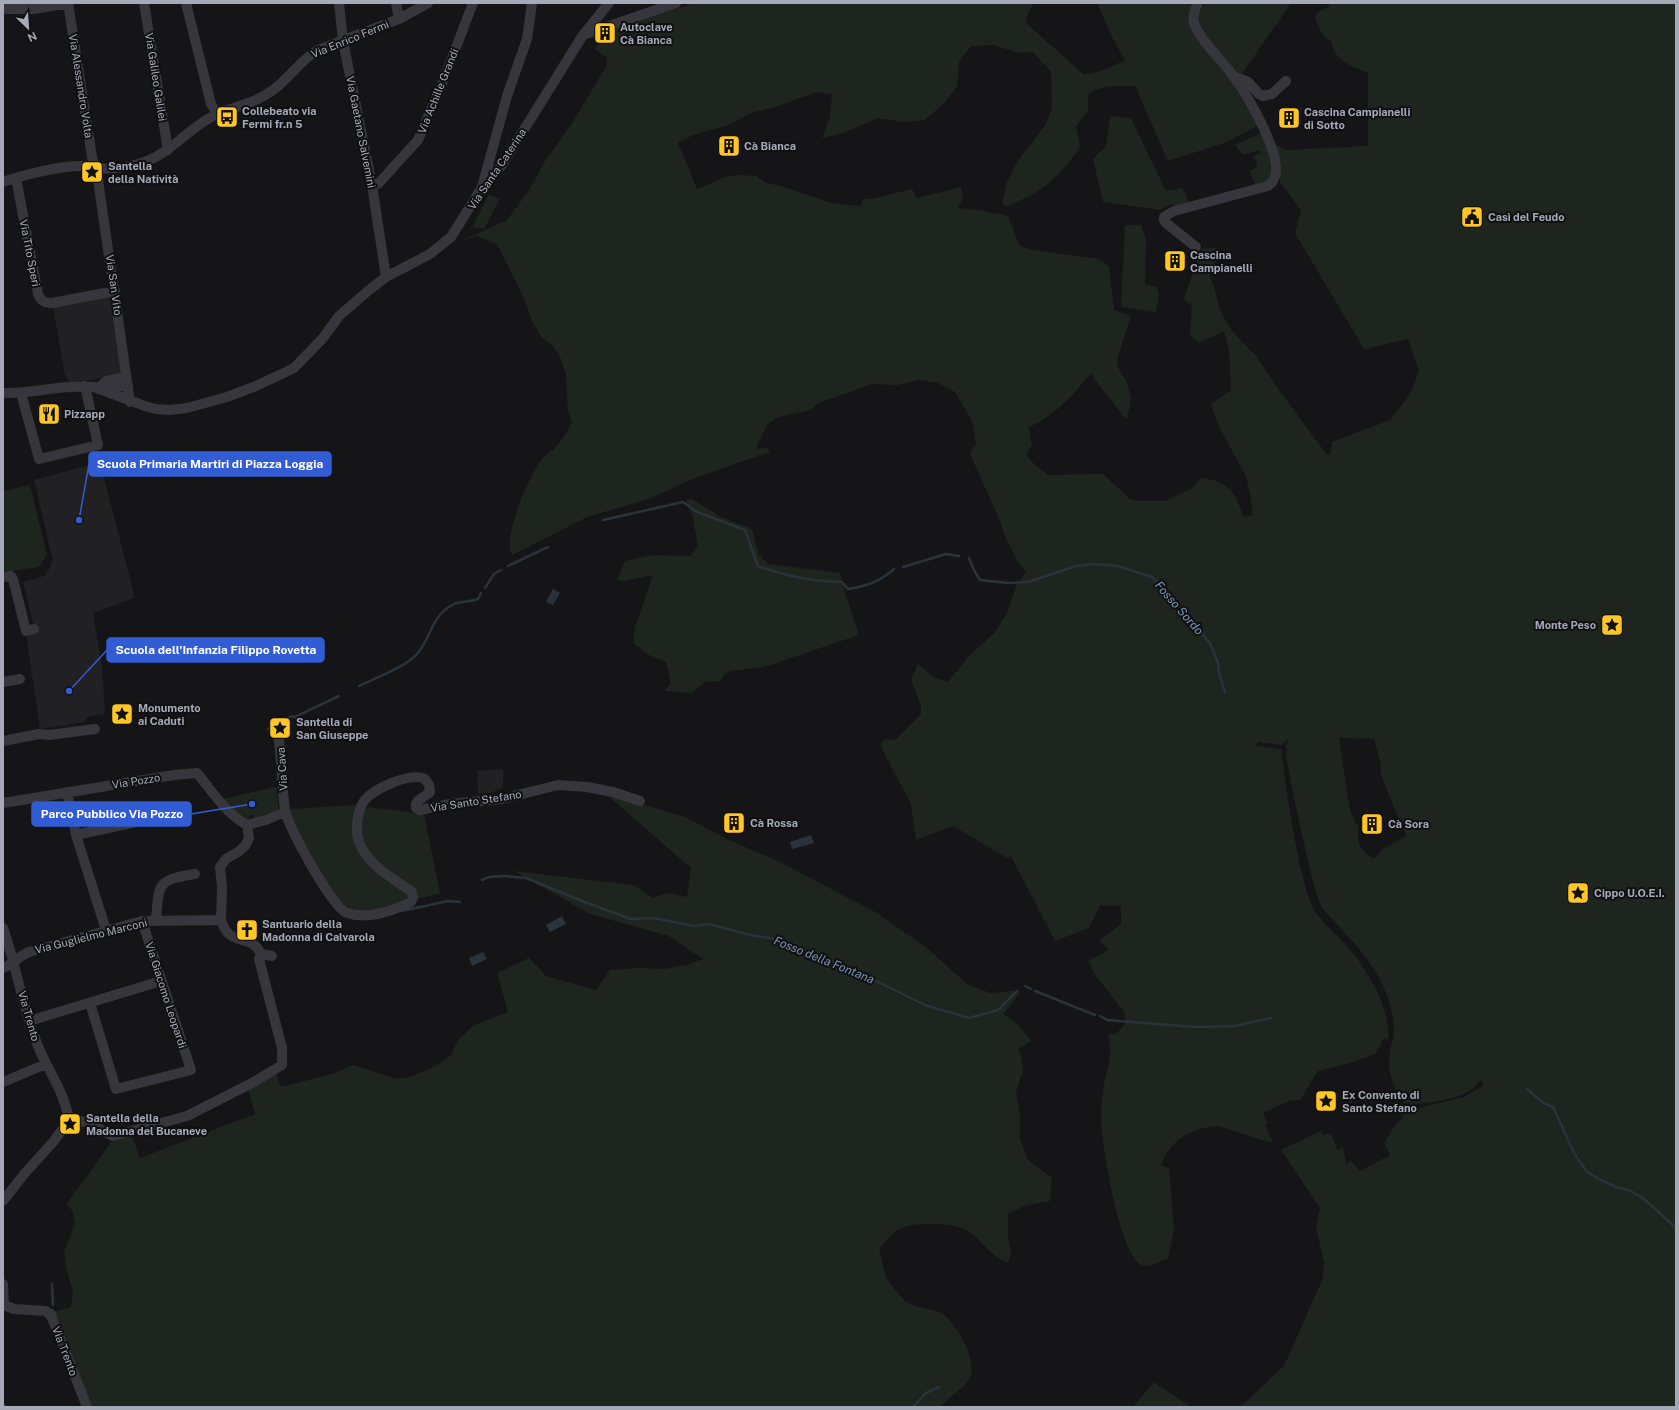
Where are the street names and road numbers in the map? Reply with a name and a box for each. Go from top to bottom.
street label: Via Enrico Fermi [309,18,391,60]
street label: Via Galileo Galilei [143,32,169,122]
street label: Via Alessandro Volta [67,33,95,139]
street label: Via Achille Grandi [415,47,461,135]
street label: Via Gaetano Salvemini [344,75,378,189]
street label: Via Santa Caterina [466,126,528,212]
street label: Via Tito Speri [18,218,42,288]
street label: Via San Vito [104,254,124,316]
street label: Via Cava [274,747,290,791]
street label: Via Pozzo [111,771,161,791]
street label: Via Santo Stefano [430,788,522,814]
street label: Via Guglielmo Marconi [34,916,148,956]
street label: Via Giacomo Leopardi [143,940,189,1050]
street label: Via Trento [16,989,42,1043]
street label: Via Trento [50,1325,80,1377]

